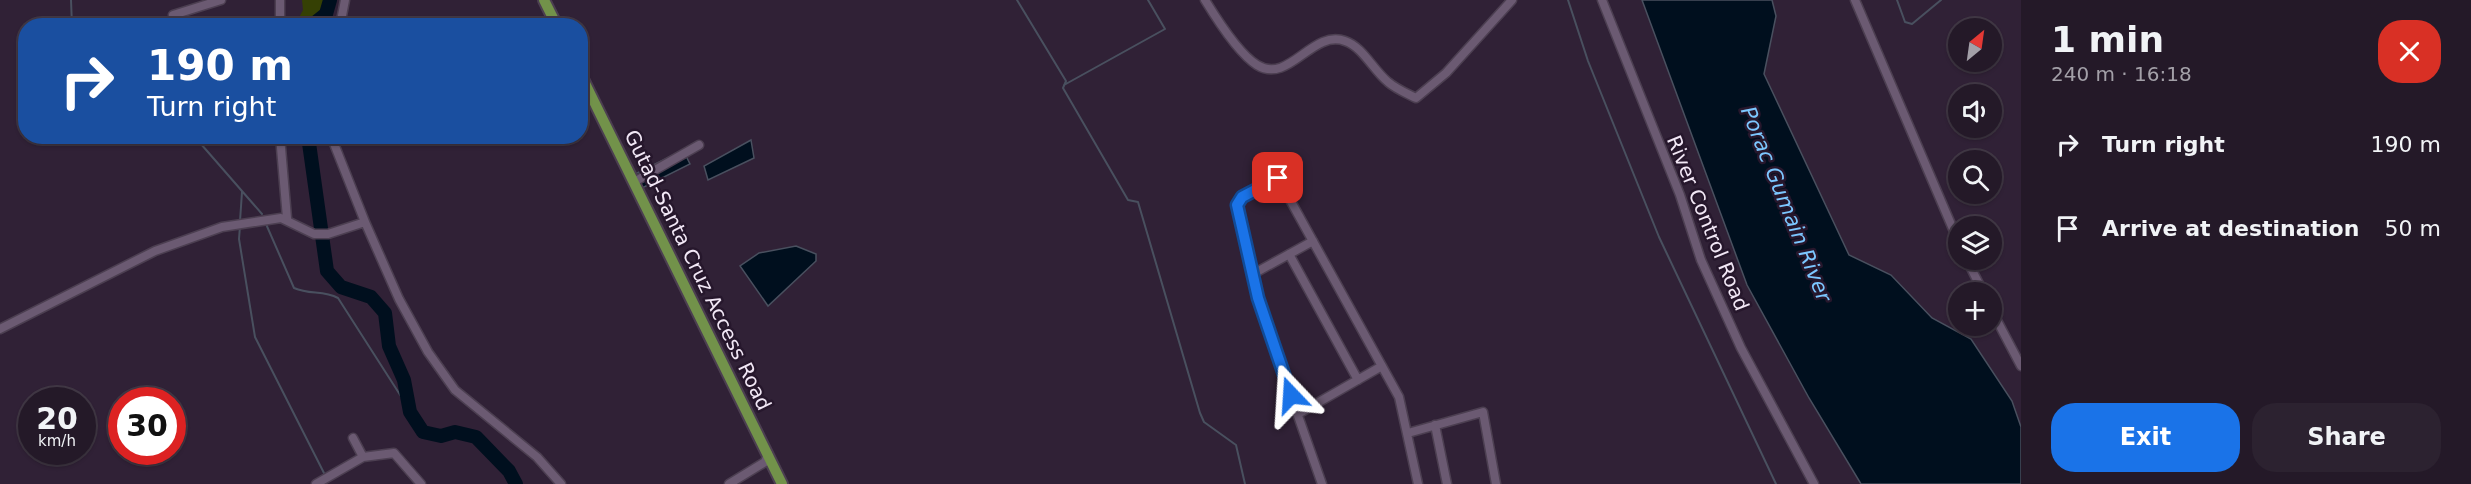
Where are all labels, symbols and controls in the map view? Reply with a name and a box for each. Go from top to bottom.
north arrow [1948,18,2002,72]
map controls [1948,18,2002,336]
text: 1 min [2051,19,2164,60]
button: close [2378,20,2441,83]
text: 190 m [147,41,293,90]
icon: right [48,42,126,120]
text: 240 m · 16:18 [2051,62,2192,86]
button: sound [1948,84,2002,138]
text: Turn right [147,91,276,122]
water label: Porac Gumain River [1736,103,1837,306]
street label: Gutad-Santa Cruz Access Road [619,126,777,414]
icon: right [2051,128,2084,161]
street label: River Control Road [1662,132,1754,314]
text: Turn right [2102,132,2225,157]
text: 190 m [2371,132,2441,157]
button: search [1948,150,2002,204]
pin [1252,152,1303,203]
icon: arrive [1261,161,1294,194]
icon: arrive [2051,212,2084,245]
button: layers [1948,216,2002,270]
text: Arrive at destination [2102,216,2359,241]
text: 50 m [2385,216,2441,241]
button: + [1948,282,2002,336]
position arrow [1259,363,1323,427]
speed limit sign: 30 [108,387,186,465]
text: 20 [36,401,78,436]
button: Exit [2051,403,2240,472]
button: Share [2252,403,2441,472]
text: km/h [38,432,76,450]

